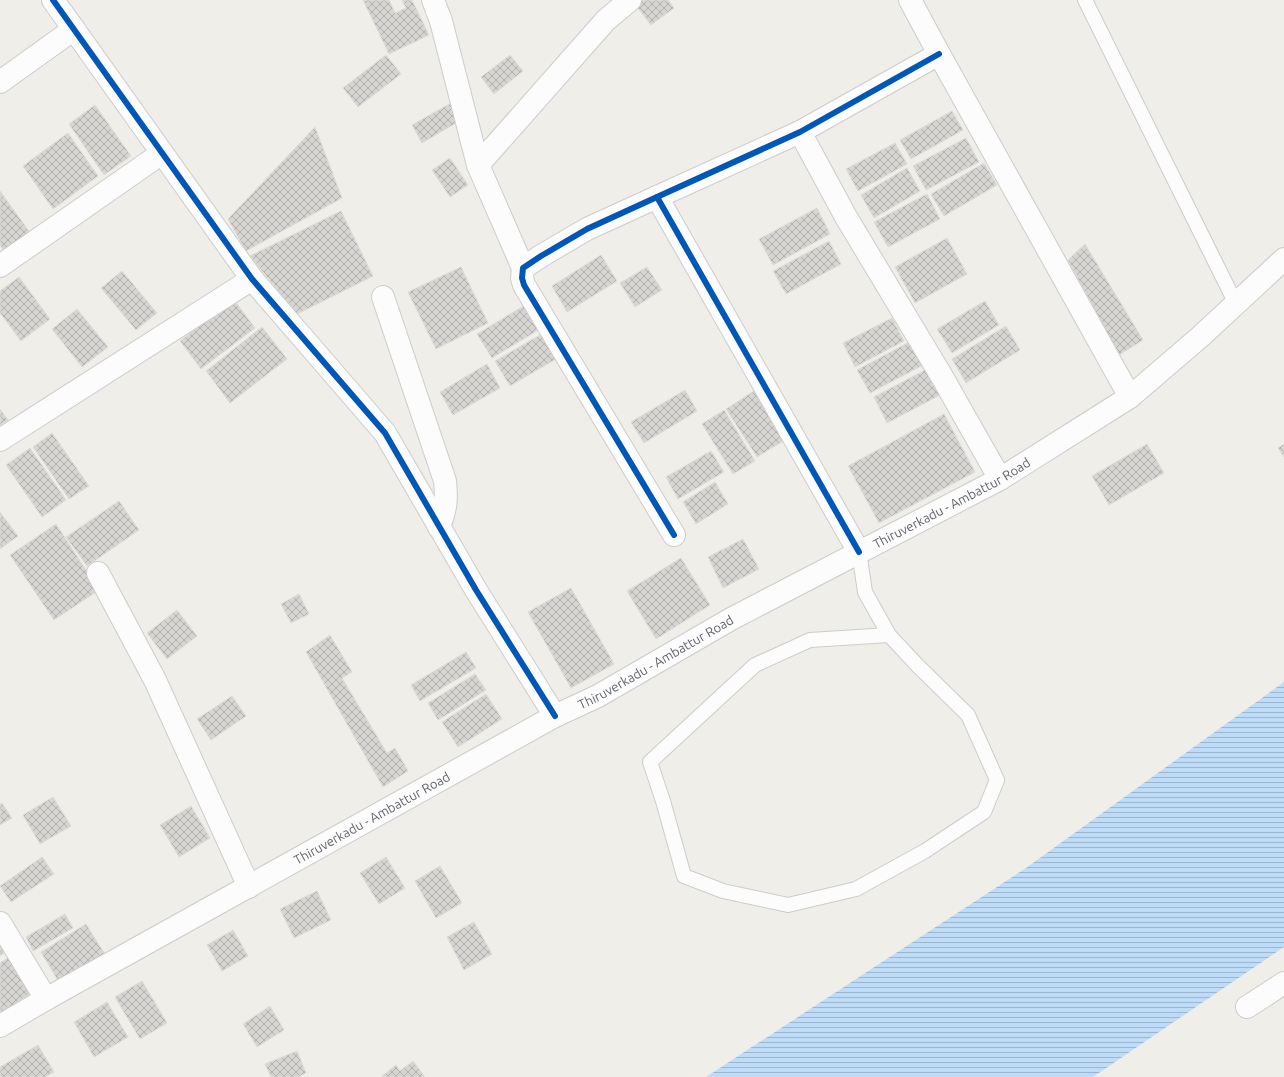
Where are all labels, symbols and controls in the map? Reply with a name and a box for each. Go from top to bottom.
street label: Thiruverkadu - Ambattur Road [871,455,1033,551]
street label: Thiruverkadu - Ambattur Road [576,612,736,711]
street label: Thiruverkadu - Ambattur Road [291,769,452,867]

